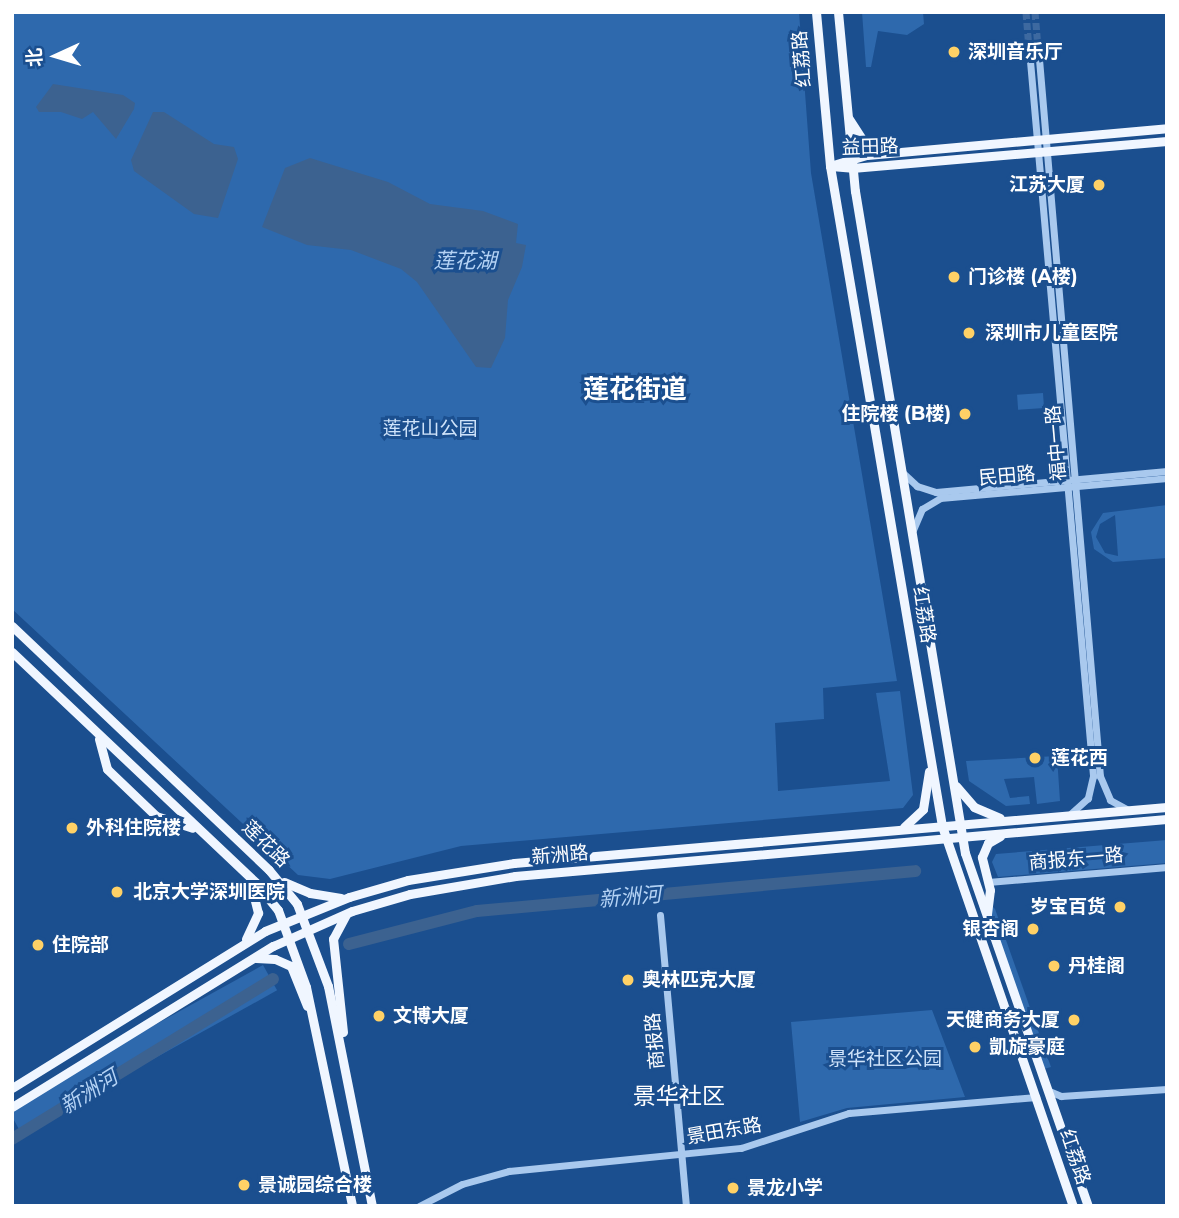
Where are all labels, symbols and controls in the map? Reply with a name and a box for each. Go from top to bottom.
north arrow [21,21,91,91]
street label: 红荔路 [788,30,816,88]
place label: 深圳音乐厅 [968,41,1063,63]
marker: 深圳音乐厅 [946,44,962,60]
text: 北 [22,47,47,68]
street label: 益田路 [841,135,899,159]
place label: 江苏大厦 [1009,174,1085,196]
marker: 江苏大厦 [1091,177,1107,193]
water label: 莲花湖 [434,248,496,274]
place label: 门诊楼 (A楼) [968,266,1078,288]
marker: 门诊楼 (A楼) [946,269,962,285]
place label: 深圳市儿童医院 [985,322,1118,344]
marker: 深圳市儿童医院 [959,323,979,343]
district label: 莲花街道 [583,374,687,406]
place label: 住院楼 (B楼) [842,403,951,425]
street label: 福中一路 [1041,404,1071,482]
marker: 住院楼 (B楼) [957,406,973,422]
park label: 莲花山公园 [383,418,477,440]
street label: 民田路 [978,462,1036,490]
street label: 红荔路 [908,585,940,645]
place label: 莲花西 [1051,747,1108,769]
marker: 莲花西 [1025,748,1045,768]
street label: 莲花路 [238,816,294,872]
place label: 外科住院楼 [86,817,181,839]
marker: 外科住院楼 [64,820,80,836]
street label: 新洲路 [531,841,589,869]
street label: 商报东一路 [1028,844,1124,874]
place label: 北京大学深圳医院 [133,881,285,903]
marker: 北京大学深圳医院 [107,882,127,902]
water label: 新洲河 [598,882,662,912]
place label: 岁宝百货 [1030,896,1106,918]
marker: 岁宝百货 [1112,899,1128,915]
place label: 银杏阁 [962,918,1019,940]
marker: 银杏阁 [1025,921,1041,937]
place label: 住院部 [52,934,109,956]
marker: 住院部 [30,937,46,953]
place label: 丹桂阁 [1068,955,1125,977]
marker: 丹桂阁 [1046,958,1062,974]
place label: 奥林匹克大厦 [642,969,756,991]
marker: 奥林匹克大厦 [620,972,636,988]
place label: 文博大厦 [393,1005,469,1027]
marker: 文博大厦 [371,1008,387,1024]
place label: 天健商务大厦 [946,1009,1060,1031]
street label: 商报路 [641,1012,669,1070]
marker: 天健商务大厦 [1066,1012,1082,1028]
place label: 凱旋豪庭 [989,1036,1065,1058]
marker: 凱旋豪庭 [967,1039,983,1055]
park label: 景华社区公园 [828,1048,942,1070]
water label: 新洲河 [56,1065,122,1119]
district label: 景华社区 [633,1082,725,1110]
street label: 景田东路 [685,1113,763,1149]
street label: 红荔路 [1055,1126,1095,1188]
place label: 景诚园综合楼 [258,1174,372,1196]
marker: 景诚园综合楼 [236,1177,252,1193]
place label: 景龙小学 [747,1177,823,1199]
marker: 景龙小学 [725,1180,741,1196]

